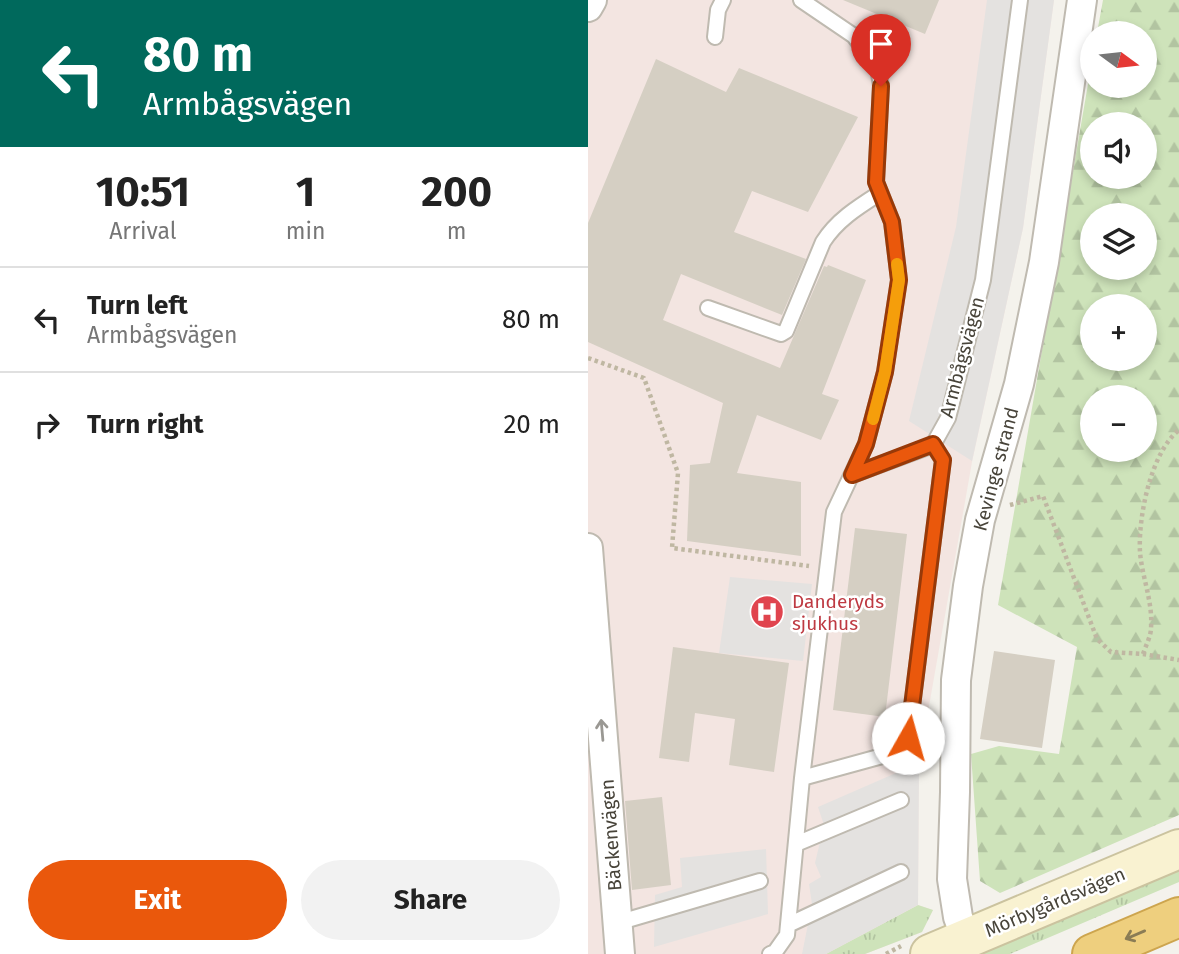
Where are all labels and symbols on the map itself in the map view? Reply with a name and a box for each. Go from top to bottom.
pin [851,14,911,86]
north arrow [1080,21,1157,98]
street label: Armbågsvägen [935,294,989,420]
street label: Kevinge strand [968,405,1024,533]
place label: Danderyds sjukhus [792,590,884,635]
hospital icon: Danderyds sjukhus [748,593,786,631]
position arrow [871,701,945,775]
one-way arrow [595,719,608,741]
street label: Bäckenvägen [596,778,626,892]
street label: Mörbygårdsvägen [981,862,1129,942]
one-way arrow [1125,929,1147,942]

